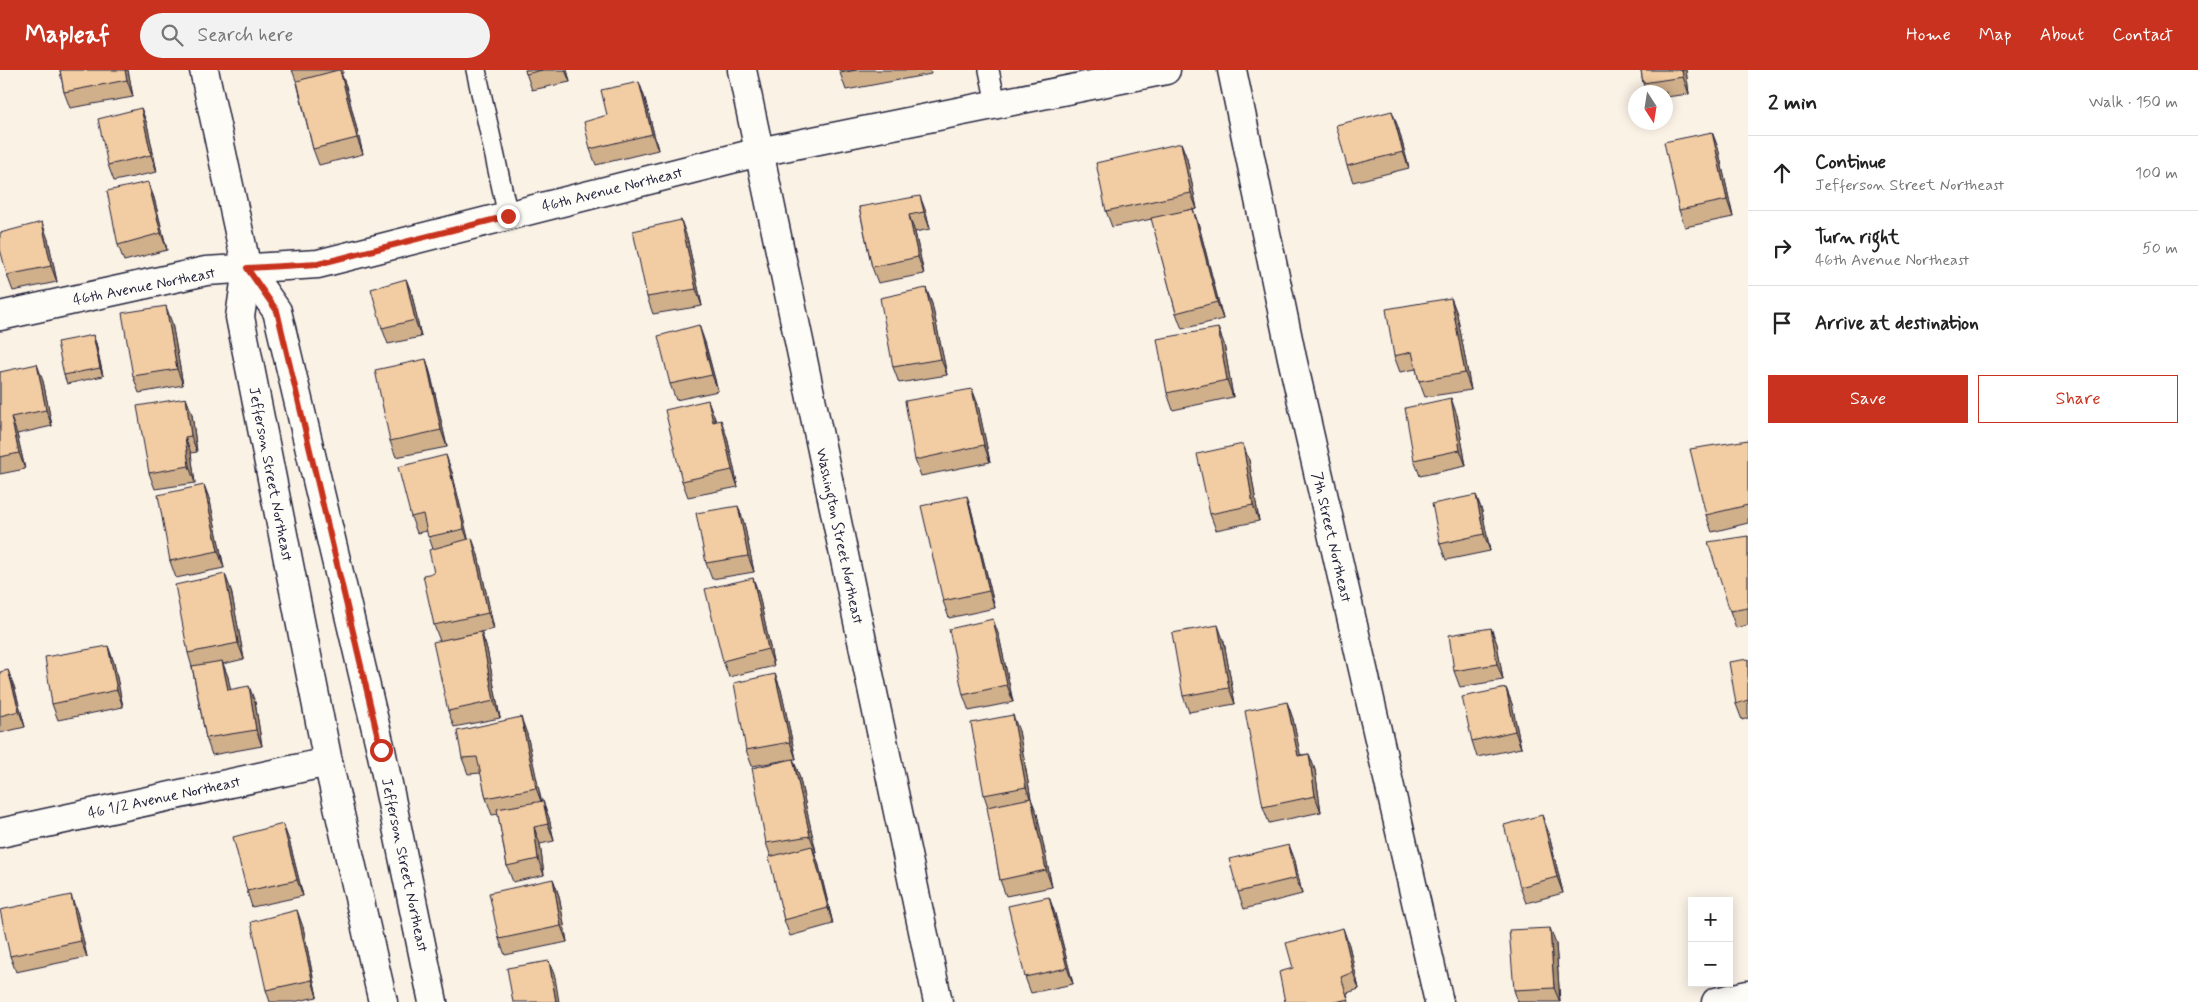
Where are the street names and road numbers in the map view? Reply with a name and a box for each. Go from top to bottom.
street label: 46th Avenue Northeast [540,163,685,217]
street label: 46th Avenue Northeast [71,263,218,311]
street label: Jefferson Street Northeast [243,385,297,564]
street label: Washington Street Northeast [810,446,868,627]
street label: 7th Street Northeast [1306,470,1356,605]
street label: 46 1/2 Avenue Northeast [86,772,243,824]
street label: Jefferson Street Northeast [376,776,432,955]

